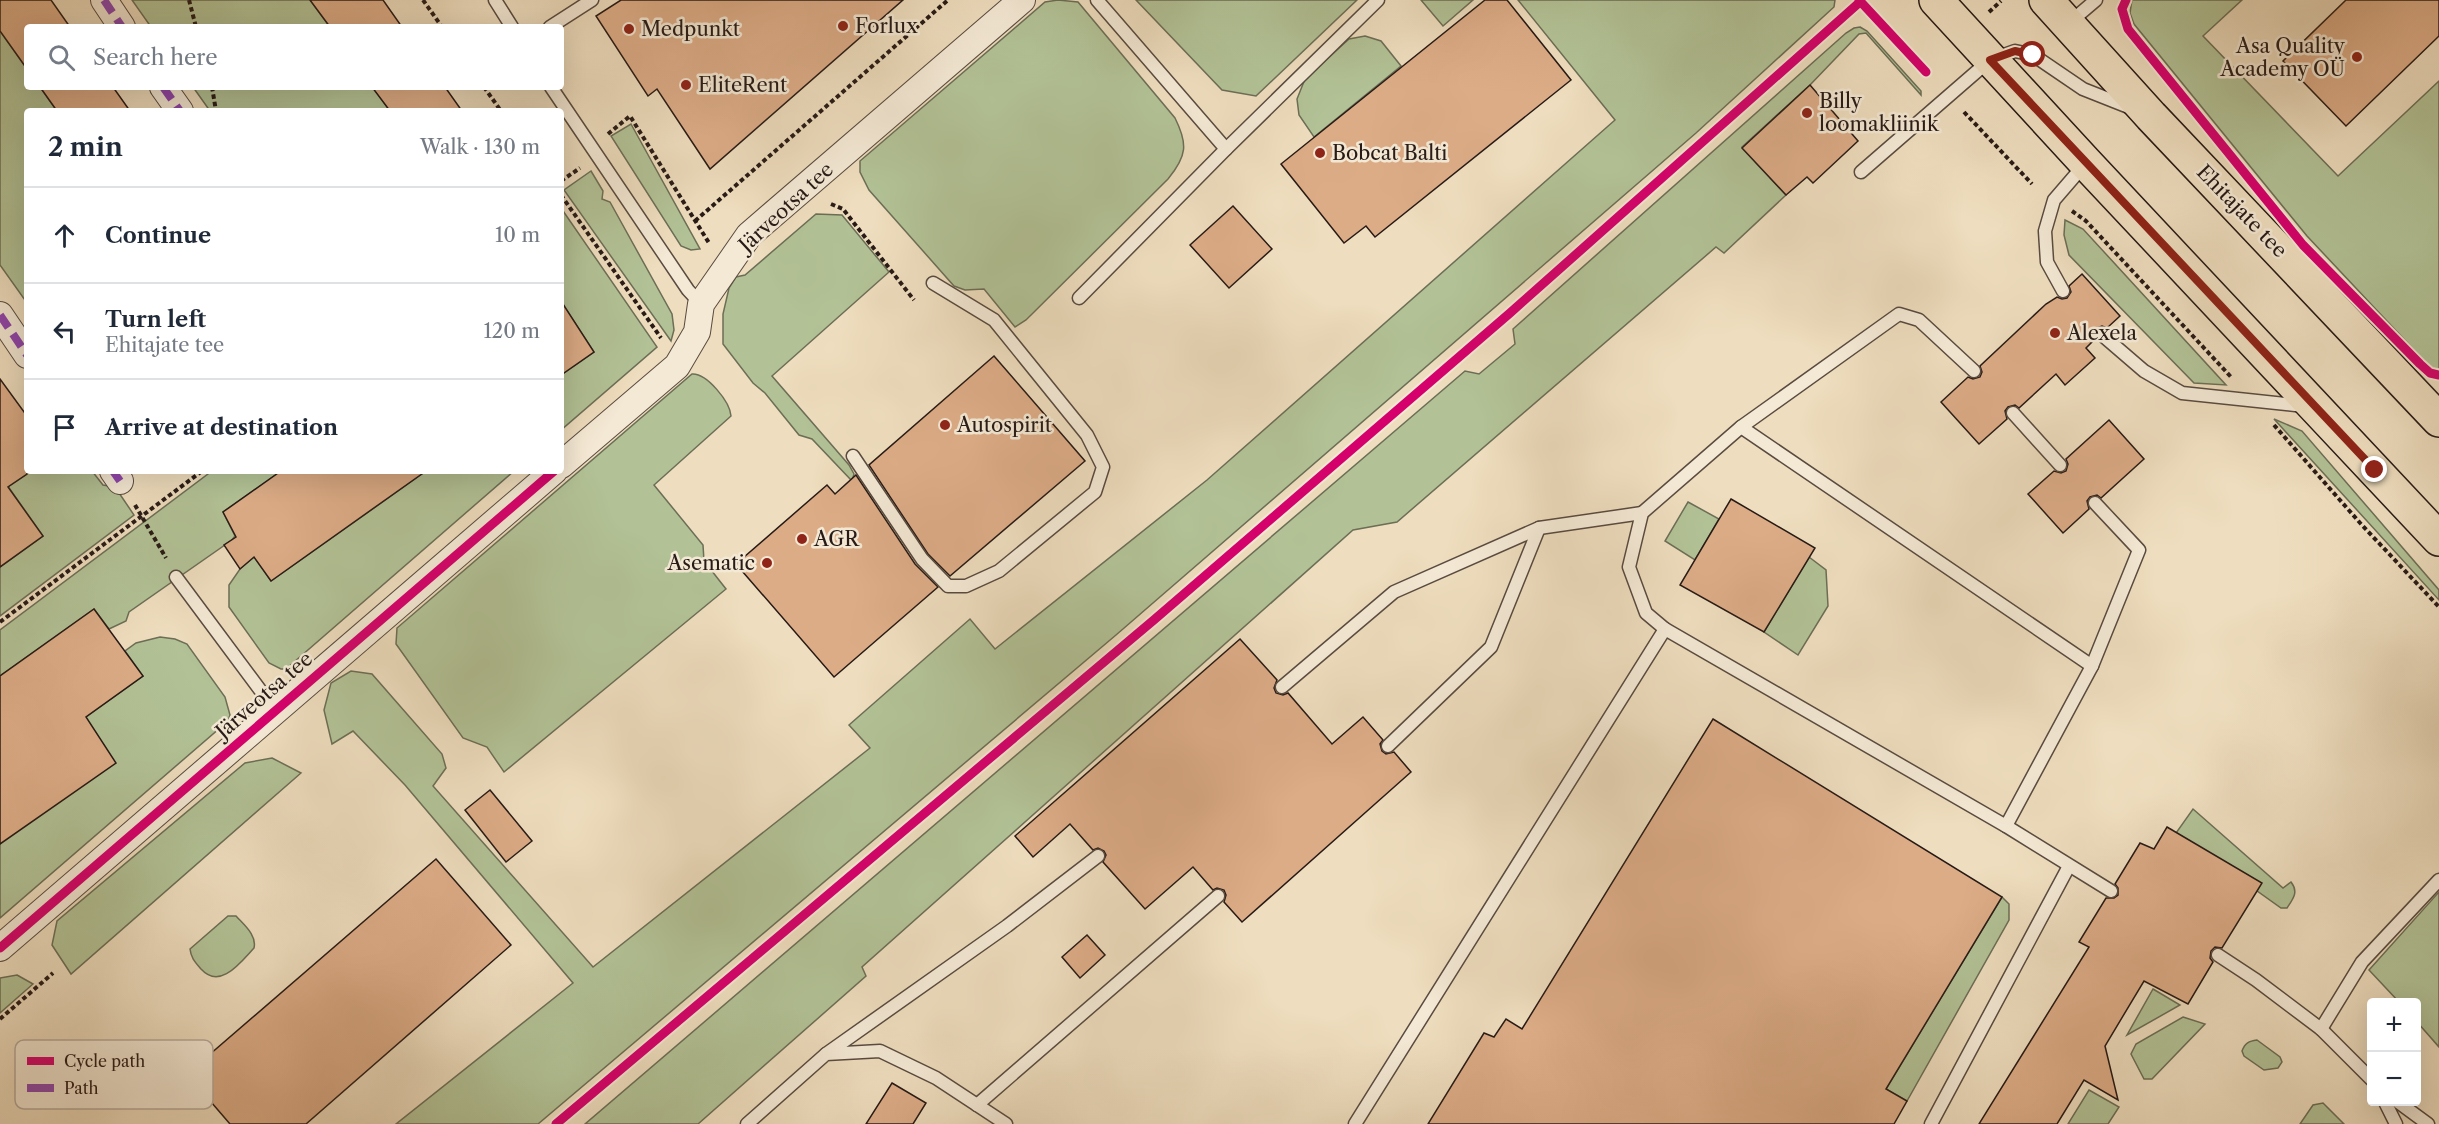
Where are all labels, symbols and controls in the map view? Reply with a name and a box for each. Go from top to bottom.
place label: Forlux [855,14,918,38]
place label: Medpunkt [641,17,740,41]
marker: Forlux [836,19,850,33]
marker: Medpunkt [622,22,636,36]
search box [24,24,564,90]
place label: Asa Quality Academy OÜ [2219,34,2346,81]
icon: search [45,41,78,74]
route start [2019,41,2045,67]
text: Search here [93,44,218,71]
marker: Asa Quality Academy OÜ [2350,50,2364,64]
place label: EliteRent [698,73,787,97]
marker: EliteRent [679,78,693,92]
place label: Billy loomakliinik [1819,89,1940,136]
marker: Billy loomakliinik [1800,106,1814,120]
text: 2 min [48,131,123,163]
text: Walk · 130 m [420,135,540,159]
place label: Bobcat Balti [1332,141,1447,165]
marker: Bobcat Balti [1313,146,1327,160]
street label: Järveotsa tee [732,157,838,259]
street label: Ehitajate tee [2192,160,2292,262]
icon: ahead [48,219,81,252]
text: Continue [105,222,211,249]
text: 10 m [495,223,540,247]
text: Turn left [105,306,206,333]
icon: left [48,315,81,348]
text: 120 m [483,319,540,343]
place label: Alexela [2066,321,2137,345]
marker: Alexela [2048,326,2062,340]
text: Ehitajate tee [105,333,224,357]
icon: arrive [48,411,81,444]
place label: Autospirit [956,413,1052,437]
text: Arrive at destination [105,414,338,441]
marker: Autospirit [938,418,952,432]
route end [2361,456,2387,482]
place label: AGR [813,527,860,551]
marker: AGR [795,532,809,546]
place label: Asematic [666,551,755,575]
marker: Asematic [760,556,774,570]
street label: Järveotsa tee [208,646,317,746]
map controls [2367,998,2421,1106]
button: + [2367,998,2421,1052]
legend [15,1040,213,1109]
text: Cycle path [64,1051,145,1071]
button: − [2367,1052,2421,1106]
text: Path [64,1078,98,1098]

